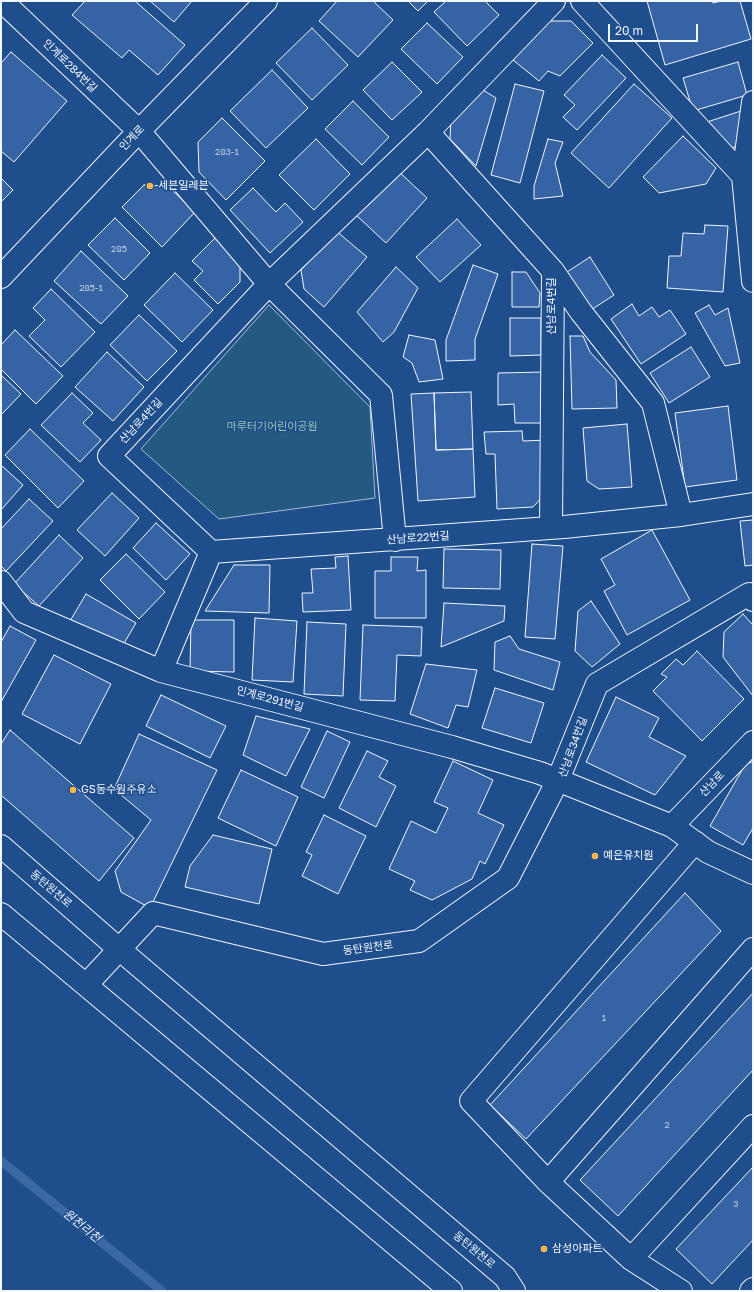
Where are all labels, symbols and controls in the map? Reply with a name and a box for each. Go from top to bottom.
scale bar [610,16,700,42]
text: 20 m [615,23,643,38]
street label: 인계로284번길 [40,37,100,95]
street label: 인계로 [117,122,147,154]
house number: 283-1 [215,147,239,157]
place label: 세븐일레븐 [158,179,209,193]
marker: 세븐일레븐 [145,181,155,191]
house number: 285 [111,244,127,254]
street label: 산남로4번길 [545,277,559,335]
house number: 285-1 [79,283,103,293]
street label: 산남로4번길 [117,396,165,446]
park label: 마루터기어린이공원 [226,420,318,434]
street label: 산남로22번길 [386,529,450,547]
street label: 인계로291번길 [235,684,305,714]
street label: 산남로34번길 [556,715,590,779]
street label: 산남로 [697,768,727,800]
place label: GS동수원주유소 [81,783,157,797]
marker: GS동수원주유소 [68,785,78,795]
place label: 예은유치원 [603,849,654,863]
marker: 예은유치원 [590,851,600,861]
street label: 동탄원천로 [28,867,74,911]
street label: 동탄원천로 [342,938,394,958]
house number: 1 [602,1013,606,1023]
house number: 2 [664,1120,670,1130]
house number: 3 [733,1199,739,1209]
water label: 원천리천 [60,1207,104,1245]
street label: 동탄원천로 [450,1229,498,1271]
place label: 삼성아파트 [552,1242,603,1256]
marker: 삼성아파트 [539,1244,549,1254]

